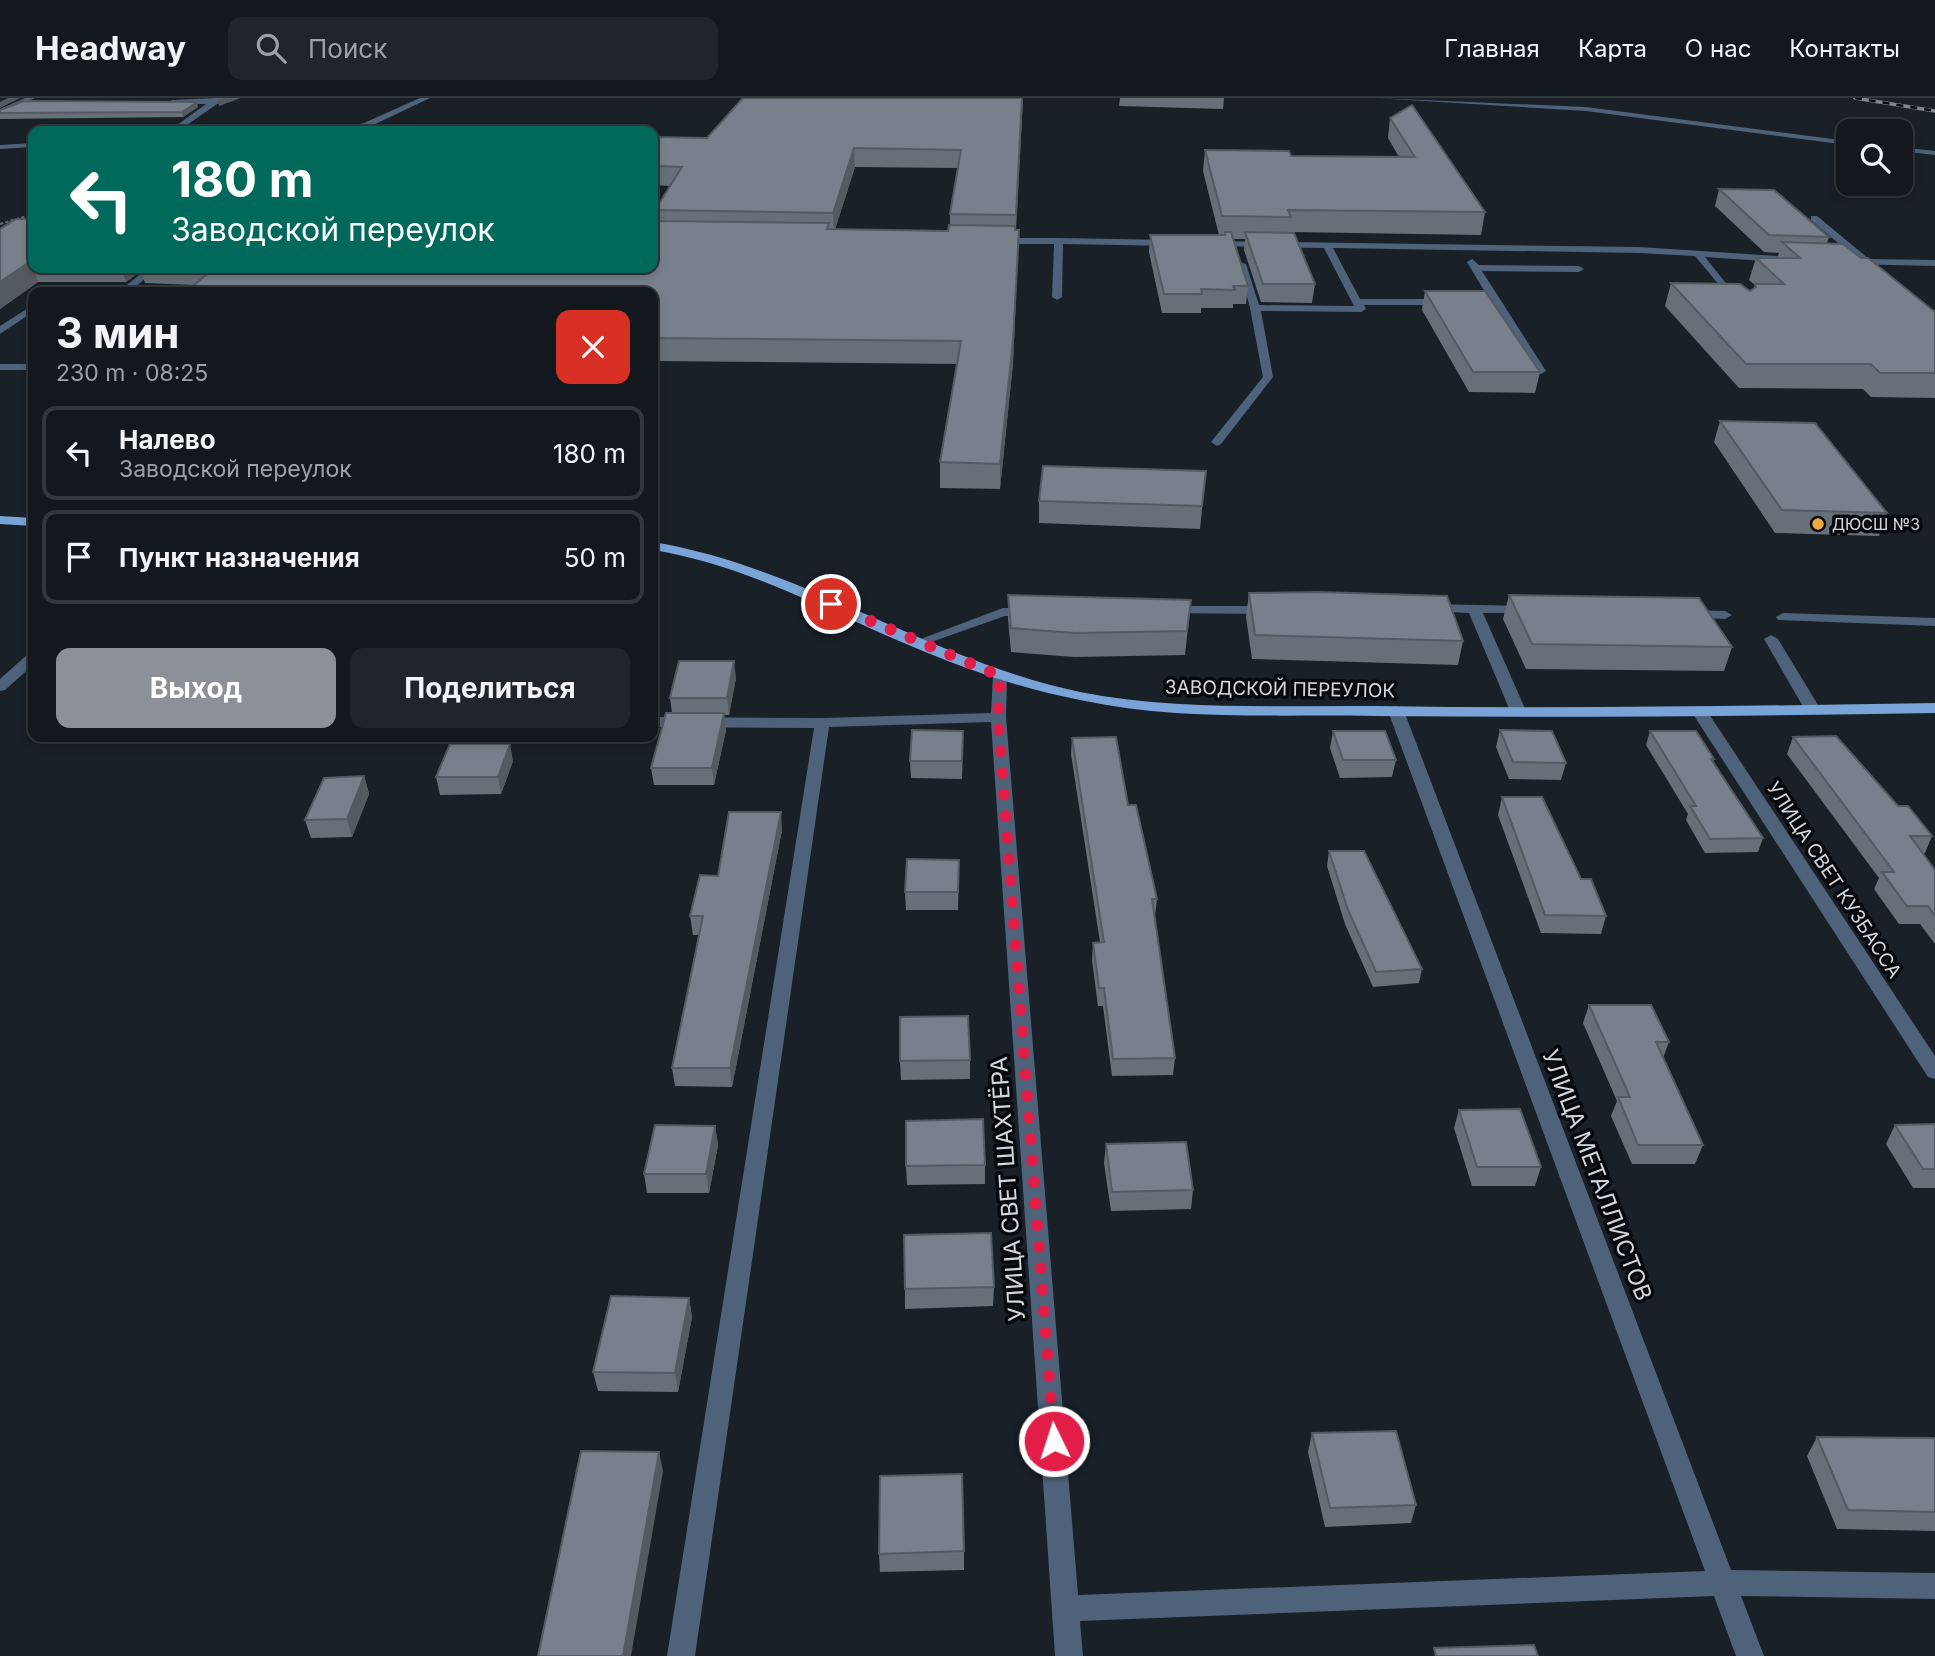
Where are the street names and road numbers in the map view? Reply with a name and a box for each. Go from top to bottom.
street label: ЗАВОДСКОЙ ПЕРЕУЛОК [1165,674,1395,703]
street label: УЛИЦА СВЕТ КУЗБАССА [1762,777,1906,983]
street label: УЛИЦА МЕТАЛЛИСТОВ [1536,1046,1658,1304]
street label: УЛИЦА СВЕТ ШАХТЁРА [985,1056,1031,1322]

